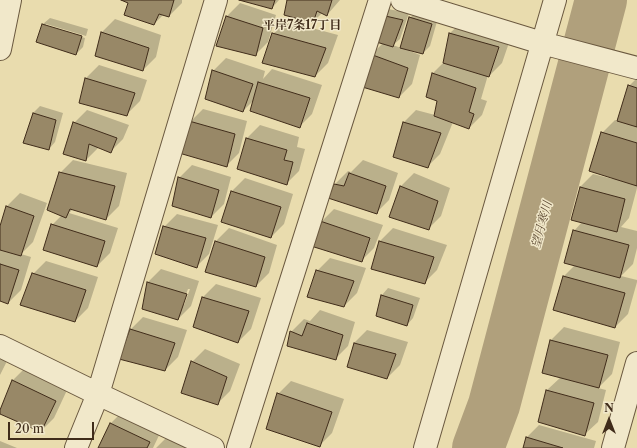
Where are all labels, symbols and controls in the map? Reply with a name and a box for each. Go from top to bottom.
district label: 平岸7条17丁目 [263,19,341,33]
water label: 望月寒川 [529,200,555,250]
north arrow [589,400,629,440]
text: N [604,401,614,415]
scale bar [10,414,96,440]
text: 20 m [15,421,44,436]

